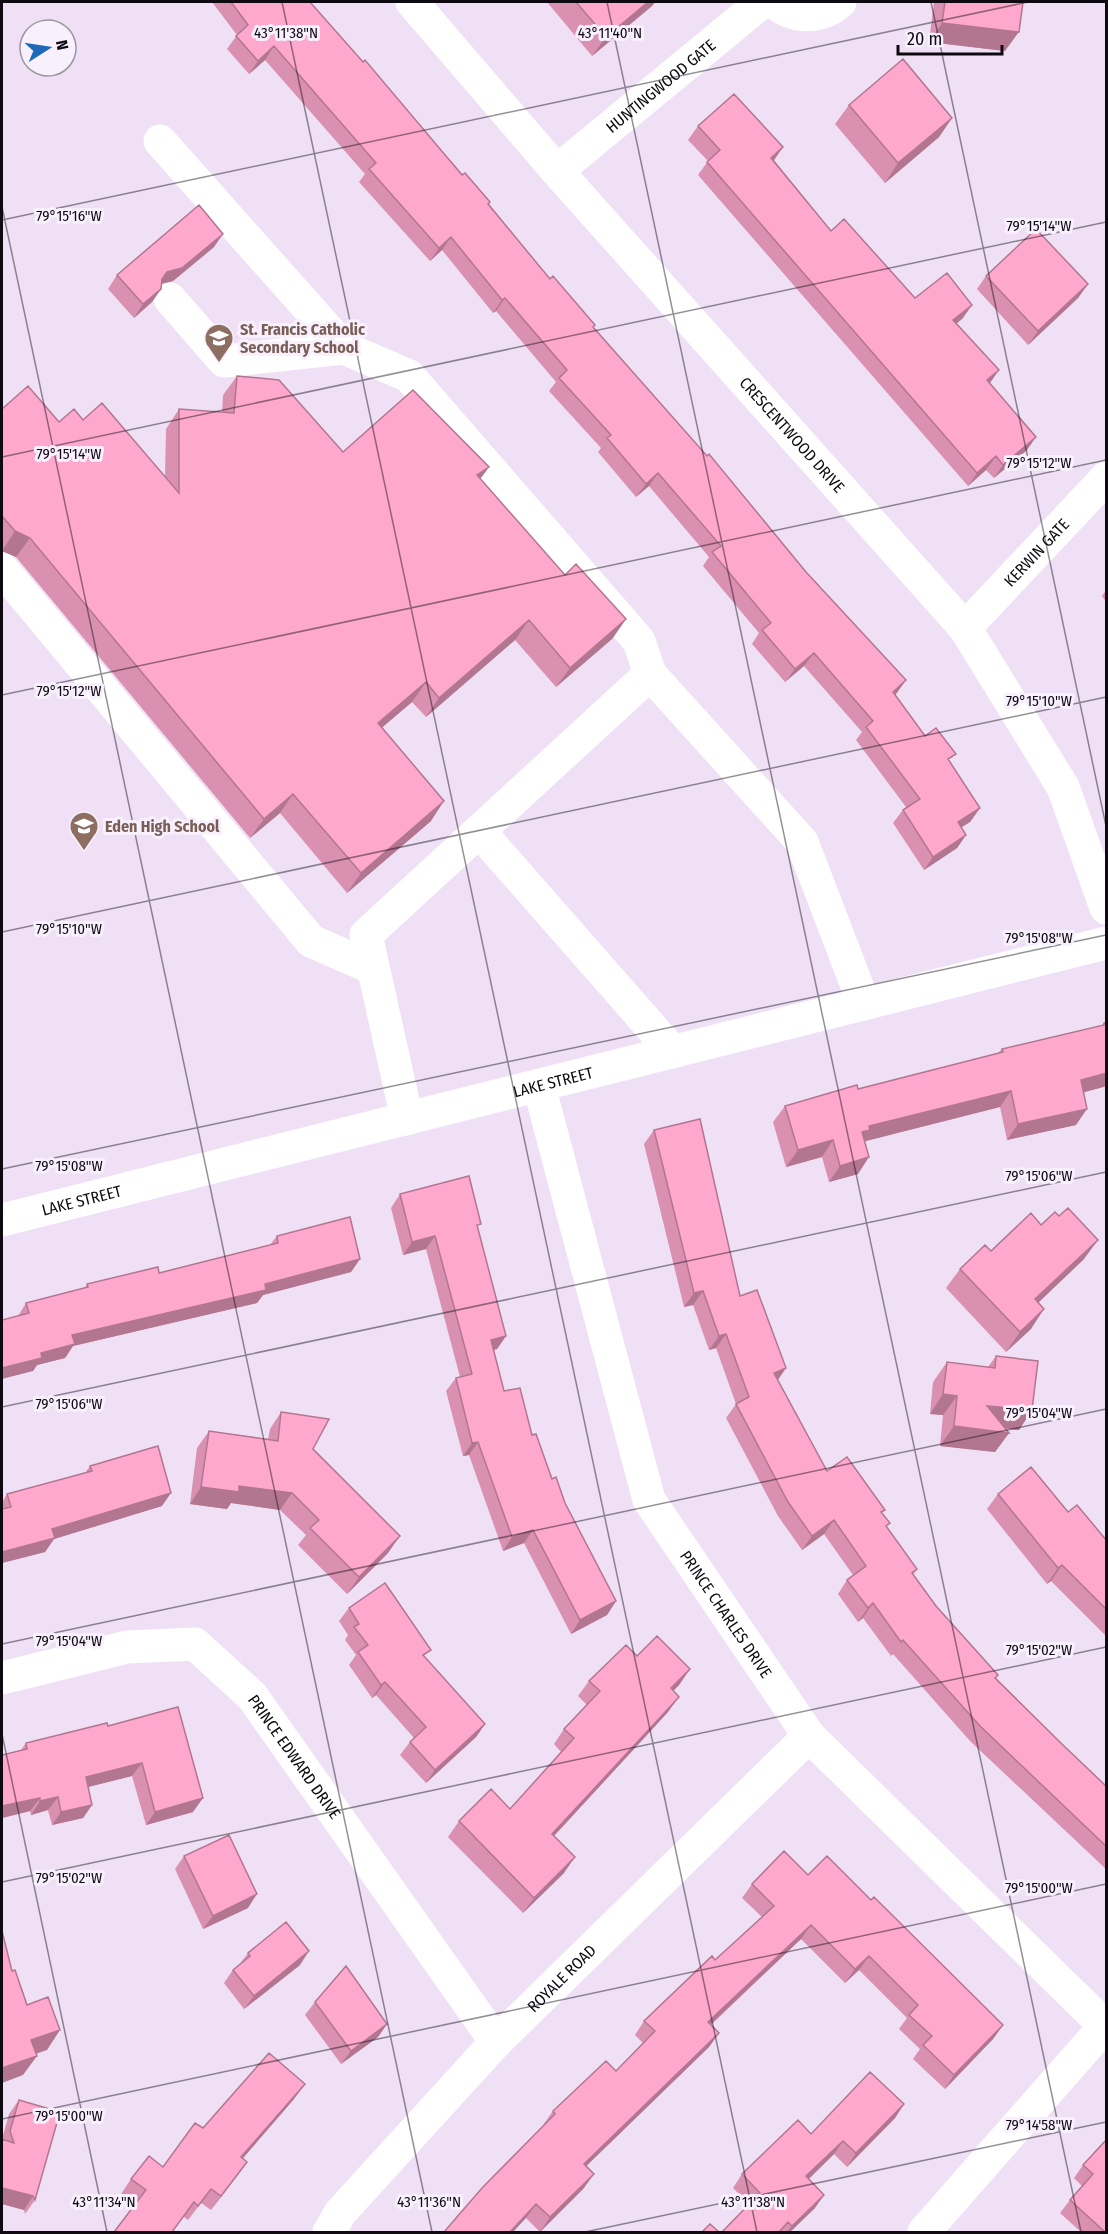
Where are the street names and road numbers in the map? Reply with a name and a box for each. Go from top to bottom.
street label: HUNTINGWOOD GATE [602,35,719,137]
street label: CRESCENTWOOD DRIVE [736,373,848,496]
street label: KERWIN GATE [1000,515,1073,590]
street label: LAKE STREET [511,1063,595,1101]
street label: LAKE STREET [40,1181,124,1220]
street label: PRINCE CHARLES DRIVE [676,1547,776,1681]
street label: PRINCE EDWARD DRIVE [244,1691,344,1822]
street label: ROYALE ROAD [524,1941,600,2016]

